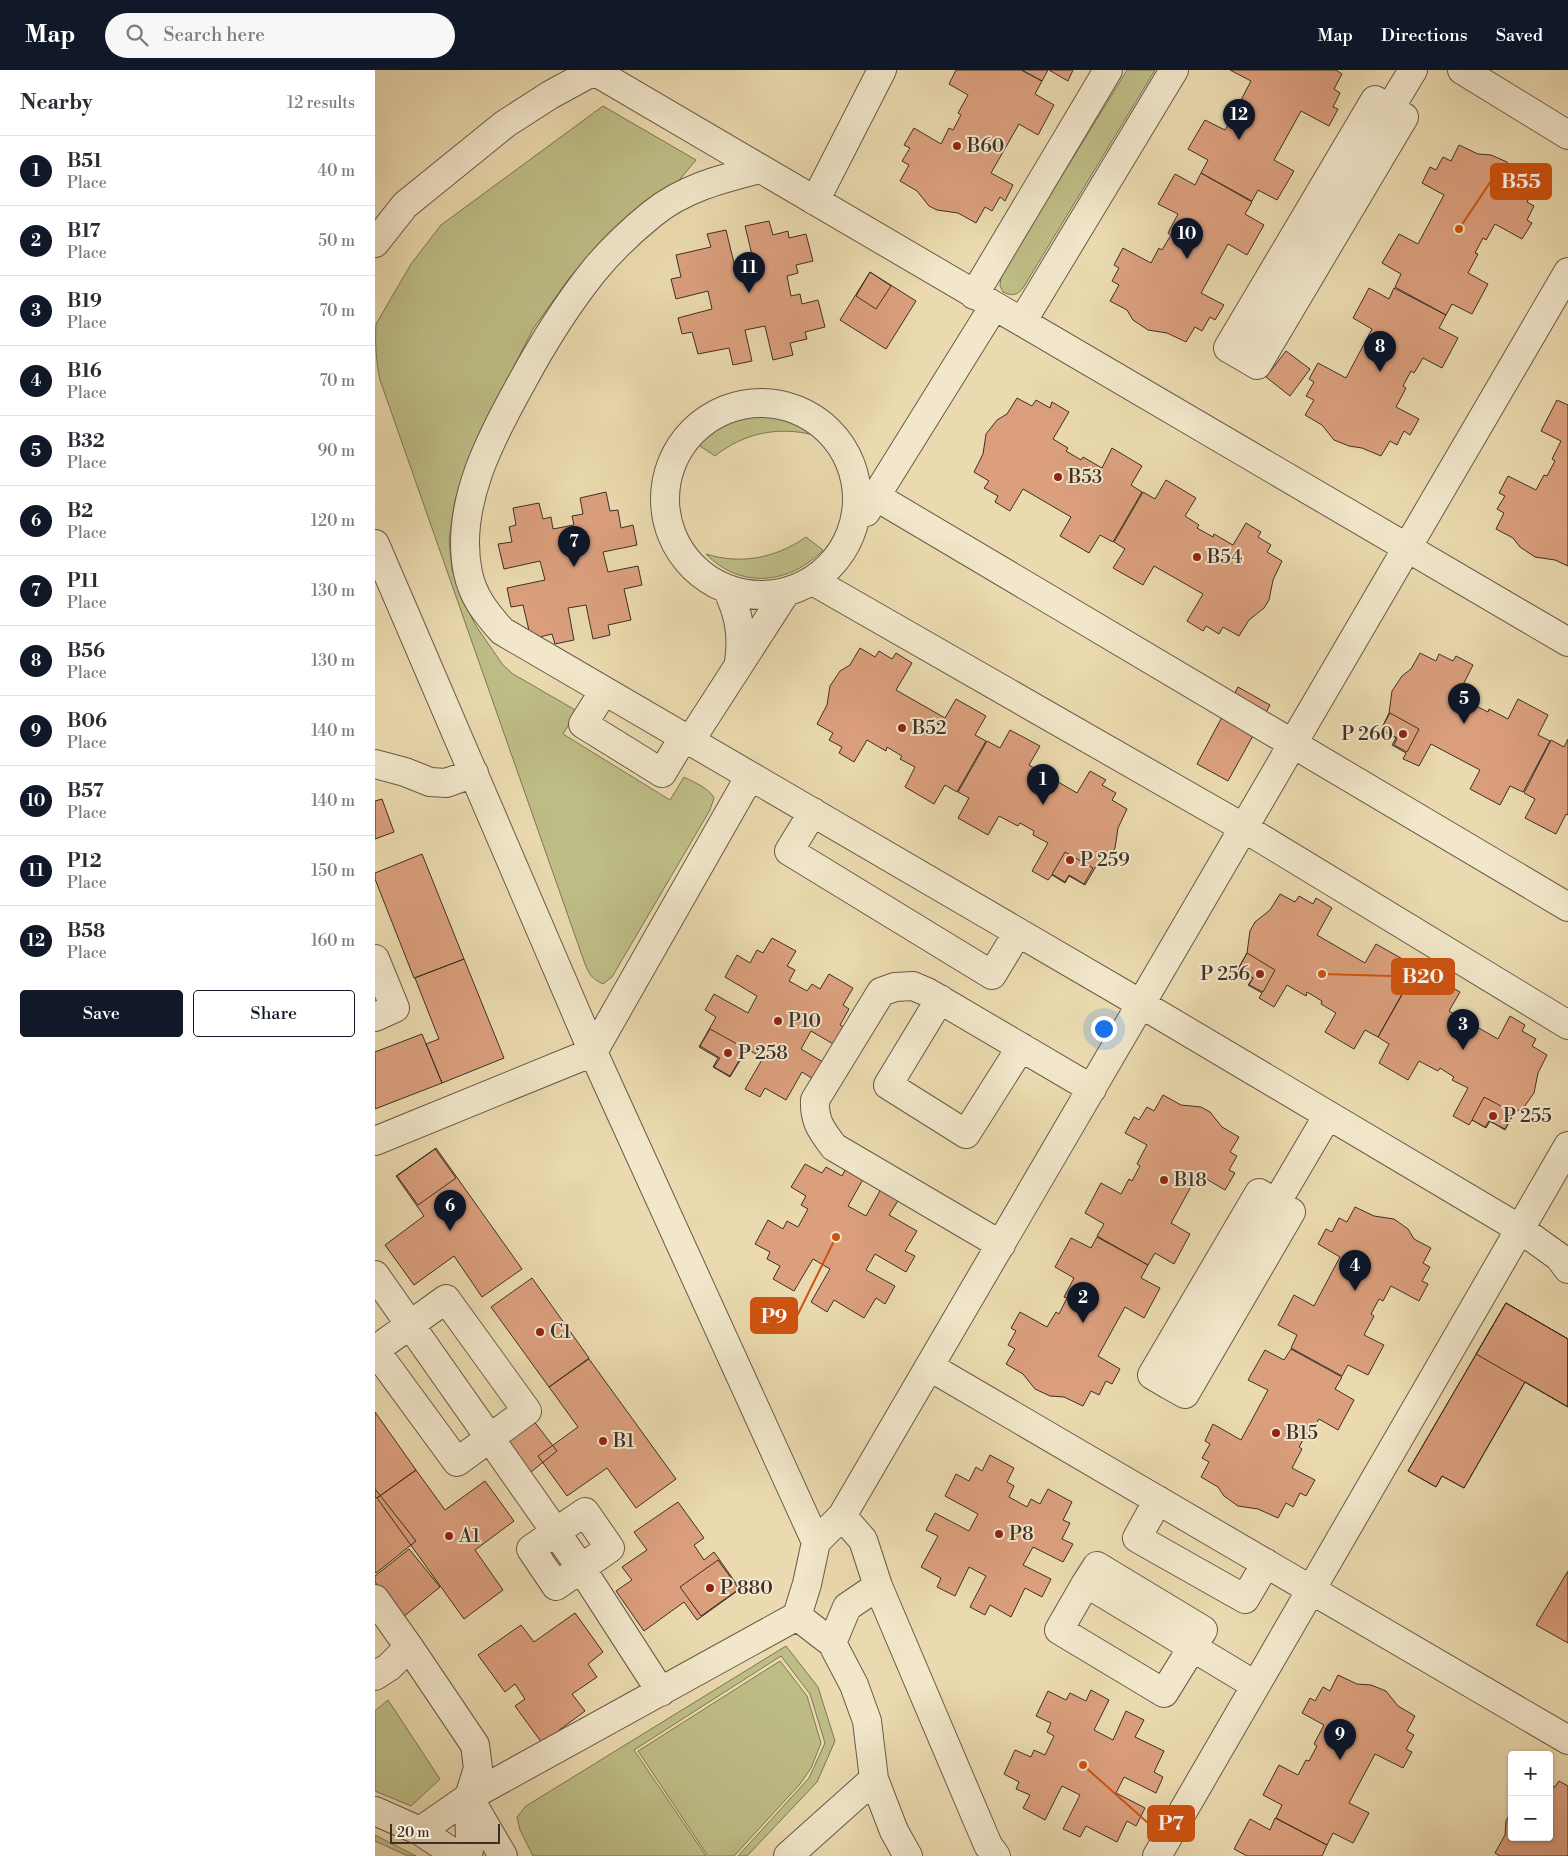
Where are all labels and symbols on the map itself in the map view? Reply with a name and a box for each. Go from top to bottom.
pin: 12 [1223,99,1255,140]
place label: B60 [966,134,1004,158]
marker: B60 [951,140,963,152]
callout: B55 [1491,164,1551,199]
text: B55 [1501,170,1541,195]
pin: 10 [1171,218,1203,259]
pin: 11 [733,252,765,293]
pin: 8 [1364,331,1396,372]
place label: B53 [1067,465,1102,489]
marker: B53 [1052,471,1064,483]
pin: 7 [558,526,590,567]
place label: B54 [1206,545,1243,569]
marker: B54 [1191,551,1203,563]
pin: 5 [1448,683,1480,724]
place label: B52 [911,716,947,740]
marker: B52 [896,722,908,734]
place label: P 260 [1341,722,1393,746]
marker: P 260 [1397,728,1409,740]
pin: 1 [1027,764,1059,805]
place label: P 259 [1080,848,1130,872]
marker: P 259 [1064,854,1076,866]
callout: B20 [1392,959,1454,994]
place label: P 256 [1200,962,1250,986]
text: B20 [1402,965,1444,990]
marker: P 256 [1254,968,1266,980]
place label: P10 [788,1009,821,1033]
pin: 3 [1447,1009,1479,1050]
marker: P10 [772,1015,784,1027]
your location [1091,1016,1117,1042]
place label: P 258 [738,1041,788,1065]
marker: P 258 [722,1047,734,1059]
place label: P 255 [1503,1104,1552,1128]
marker: P 255 [1487,1110,1499,1122]
place label: B18 [1173,1168,1207,1192]
marker: B18 [1158,1174,1170,1186]
pin: 6 [434,1190,466,1231]
pin: 4 [1339,1250,1371,1291]
pin: 2 [1067,1282,1099,1323]
callout: P9 [751,1298,797,1333]
text: P9 [761,1305,787,1330]
place label: C1 [550,1320,571,1344]
marker: C1 [534,1326,546,1338]
place label: B15 [1285,1421,1318,1445]
marker: B15 [1270,1427,1282,1439]
place label: B1 [612,1429,635,1453]
marker: B1 [597,1435,609,1447]
place label: P8 [1009,1522,1034,1546]
place label: A1 [458,1524,480,1548]
marker: P8 [993,1528,1005,1540]
marker: A1 [443,1530,455,1542]
place label: P 880 [720,1576,773,1600]
marker: P 880 [704,1582,716,1594]
pin: 9 [1324,1719,1356,1760]
callout: P7 [1148,1806,1194,1841]
text: P7 [1158,1812,1184,1837]
scale bar [390,1821,500,1844]

